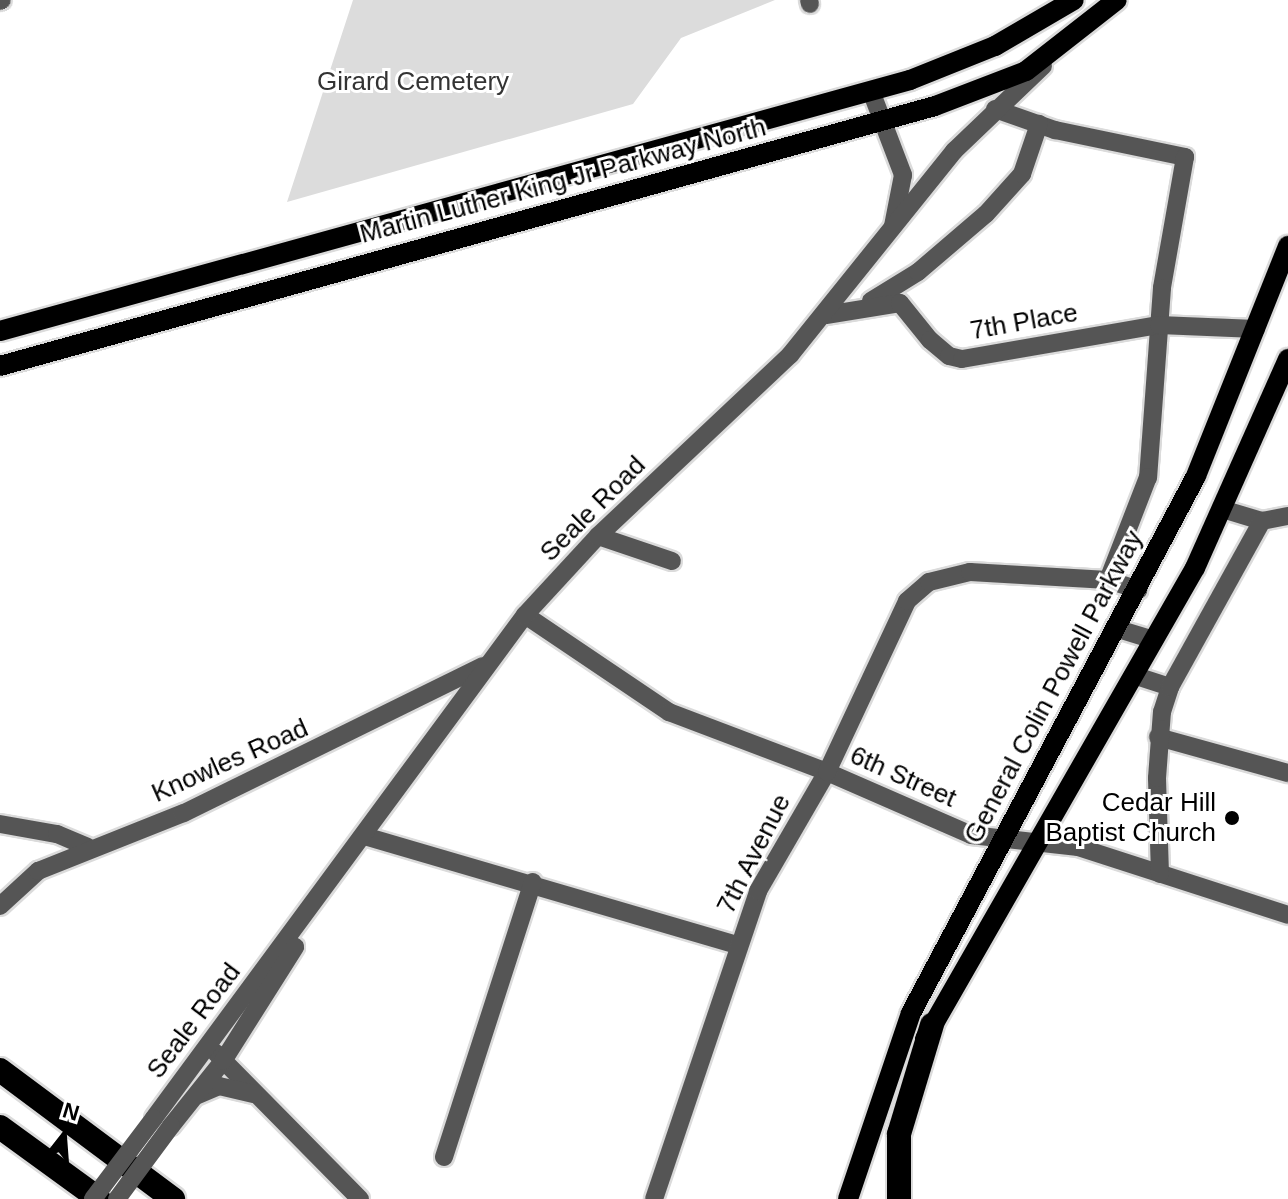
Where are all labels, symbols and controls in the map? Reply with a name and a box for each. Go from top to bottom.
park label: Girard Cemetery [317,66,509,98]
street label: Martin Luther King Jr Parkway North [357,112,769,250]
street label: 7th Place [968,297,1080,347]
street label: Seale Road [534,450,652,568]
street label: General Colin Powell Parkway [958,525,1150,849]
street label: Knowles Road [147,713,313,809]
street label: 6th Street [845,740,961,814]
place label: Cedar Hill Baptist Church [1045,787,1216,848]
street label: 7th Avenue [710,789,798,919]
marker: Cedar Hill Baptist Church [1223,809,1241,827]
street label: Seale Road [141,957,247,1085]
north arrow [24,1095,104,1175]
text: N [60,1097,82,1126]

